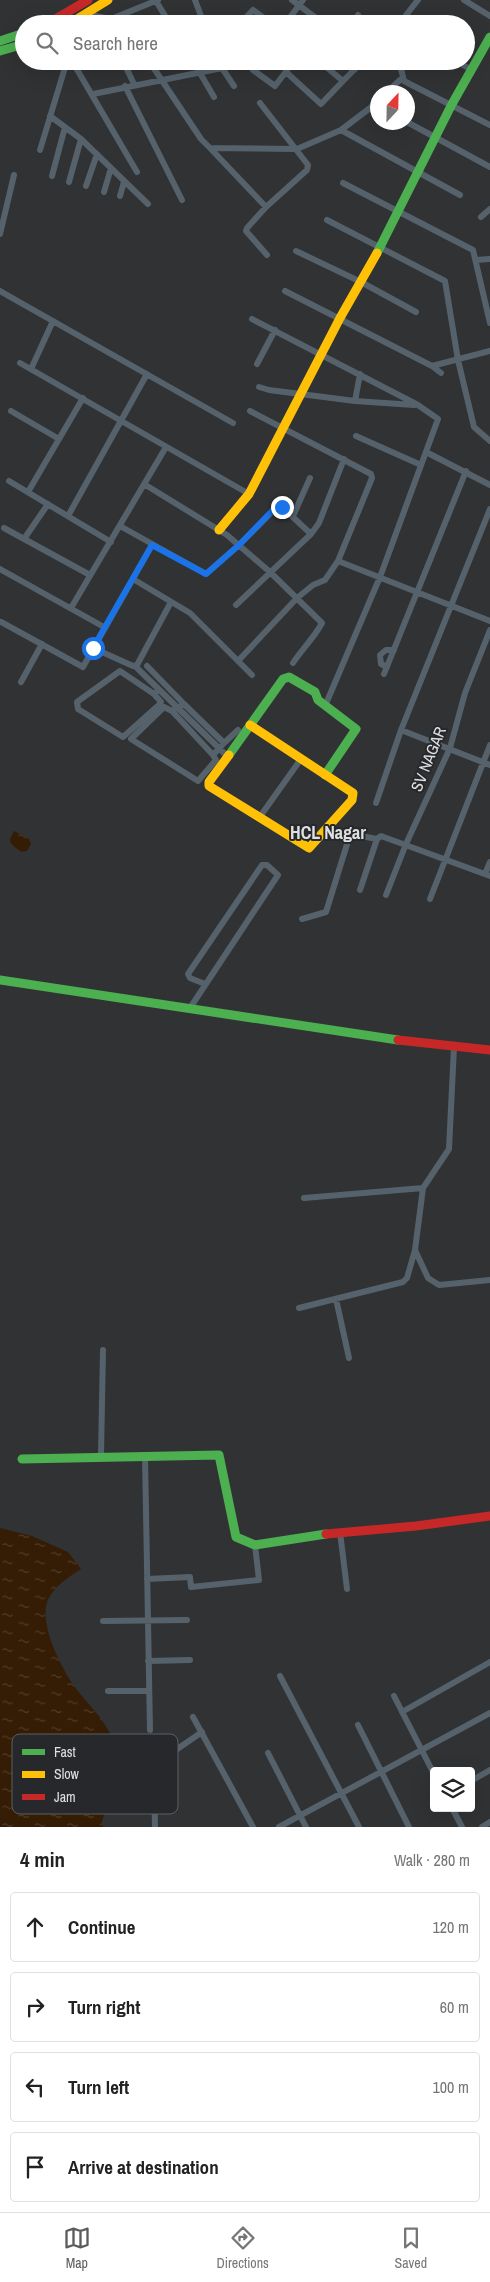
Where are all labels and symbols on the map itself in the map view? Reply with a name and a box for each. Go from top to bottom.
north arrow [370,85,415,130]
route end [271,496,294,519]
route start [82,637,105,660]
street label: SV NAGAR [405,723,451,795]
district label: HCL Nagar [290,820,366,845]
legend [12,1734,178,1814]
text: Fast [54,1743,76,1761]
text: Slow [54,1765,80,1783]
text: Jam [54,1788,76,1806]

